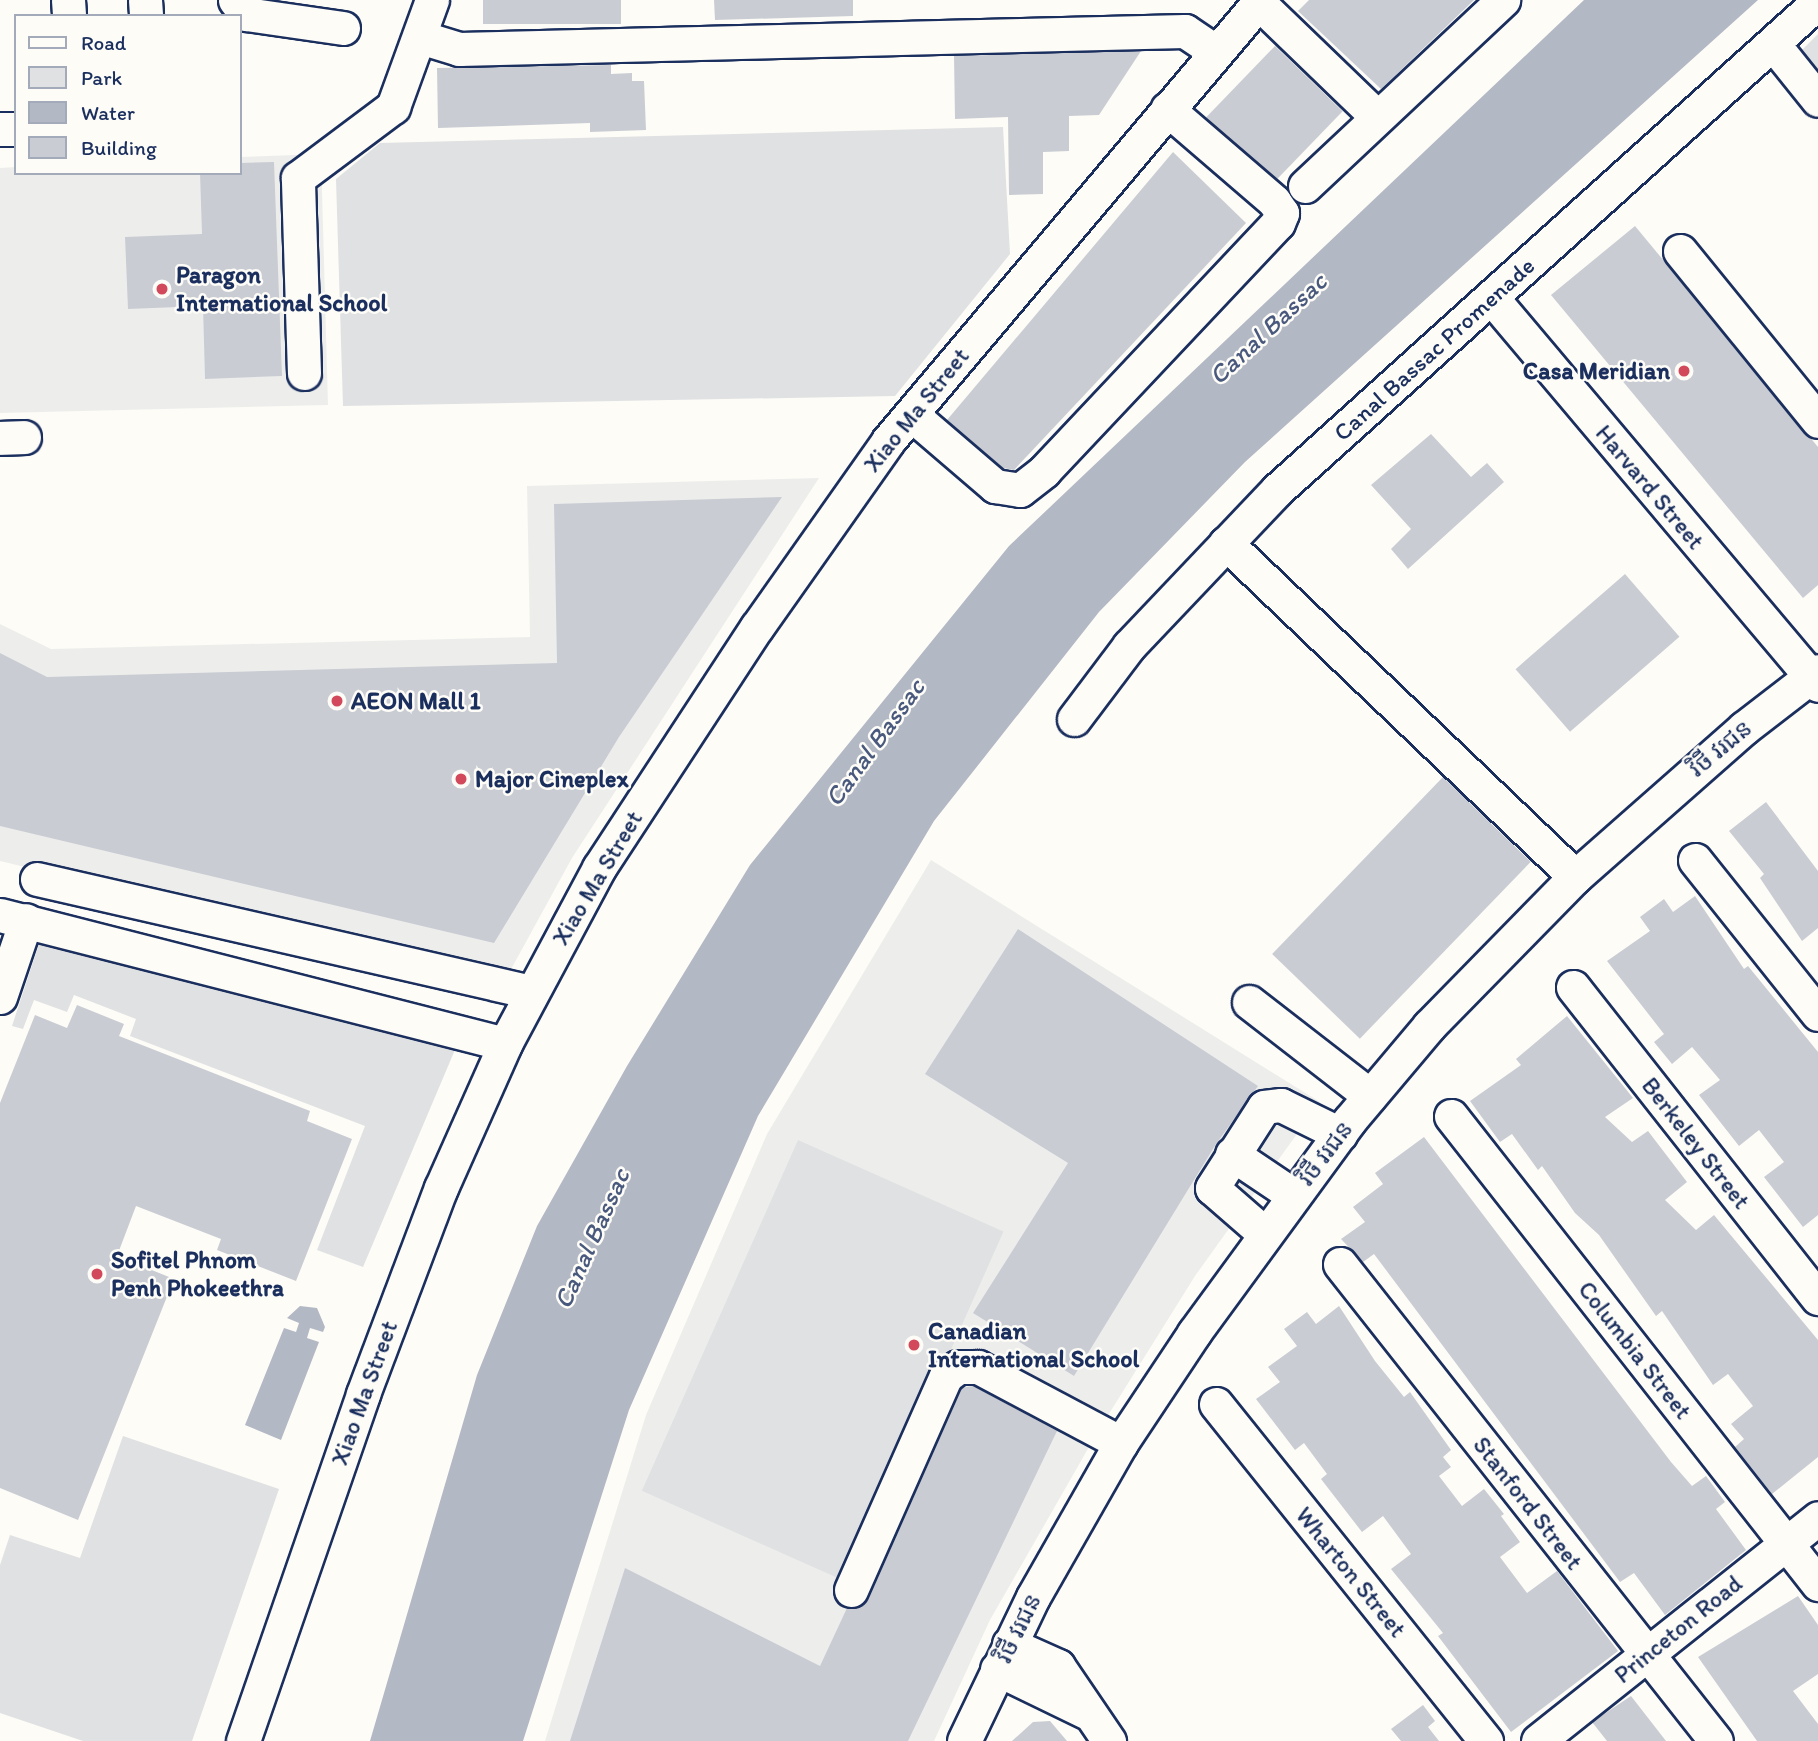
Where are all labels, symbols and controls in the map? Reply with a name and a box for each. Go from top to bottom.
legend [14,14,242,175]
text: Road [81,30,126,55]
text: Park [81,65,122,90]
text: Water [81,100,135,125]
text: Building [81,135,157,160]
street label: Canal Bassac Promenade [1328,251,1540,447]
place label: Paragon International School [176,261,387,317]
water label: Canal Bassac [1203,267,1333,391]
marker: Paragon International School [154,281,170,297]
street label: Xiao Ma Street [857,342,975,478]
place label: Casa Meridian [1523,357,1670,385]
marker: Casa Meridian [1676,363,1692,379]
street label: Harvard Street [1590,419,1710,555]
water label: Canal Bassac [818,673,932,813]
place label: AEON Mall 1 [351,687,480,715]
marker: AEON Mall 1 [329,693,345,709]
street label: វិថី វរជន [1683,713,1757,783]
place label: Major Cineplex [475,765,628,793]
marker: Major Cineplex [453,771,469,787]
street label: Xiao Ma Street [546,806,648,950]
street label: Berkeley Street [1636,1072,1756,1214]
street label: វិថី វរជន [1291,1115,1359,1191]
water label: Canal Bassac [547,1164,637,1314]
place label: Sofitel Phnom Penh Phokeethra [111,1246,284,1302]
marker: Sofitel Phnom Penh Phokeethra [89,1266,105,1282]
street label: Columbia Street [1572,1275,1698,1425]
street label: Xiao Ma Street [325,1317,403,1469]
place label: Canadian International School [928,1317,1139,1373]
marker: Canadian International School [906,1337,922,1353]
street label: Stanford Street [1467,1431,1589,1575]
street label: Wharton Street [1290,1501,1412,1643]
street label: Princeton Road [1608,1569,1748,1689]
street label: វិថី វរជន [989,1589,1047,1667]

